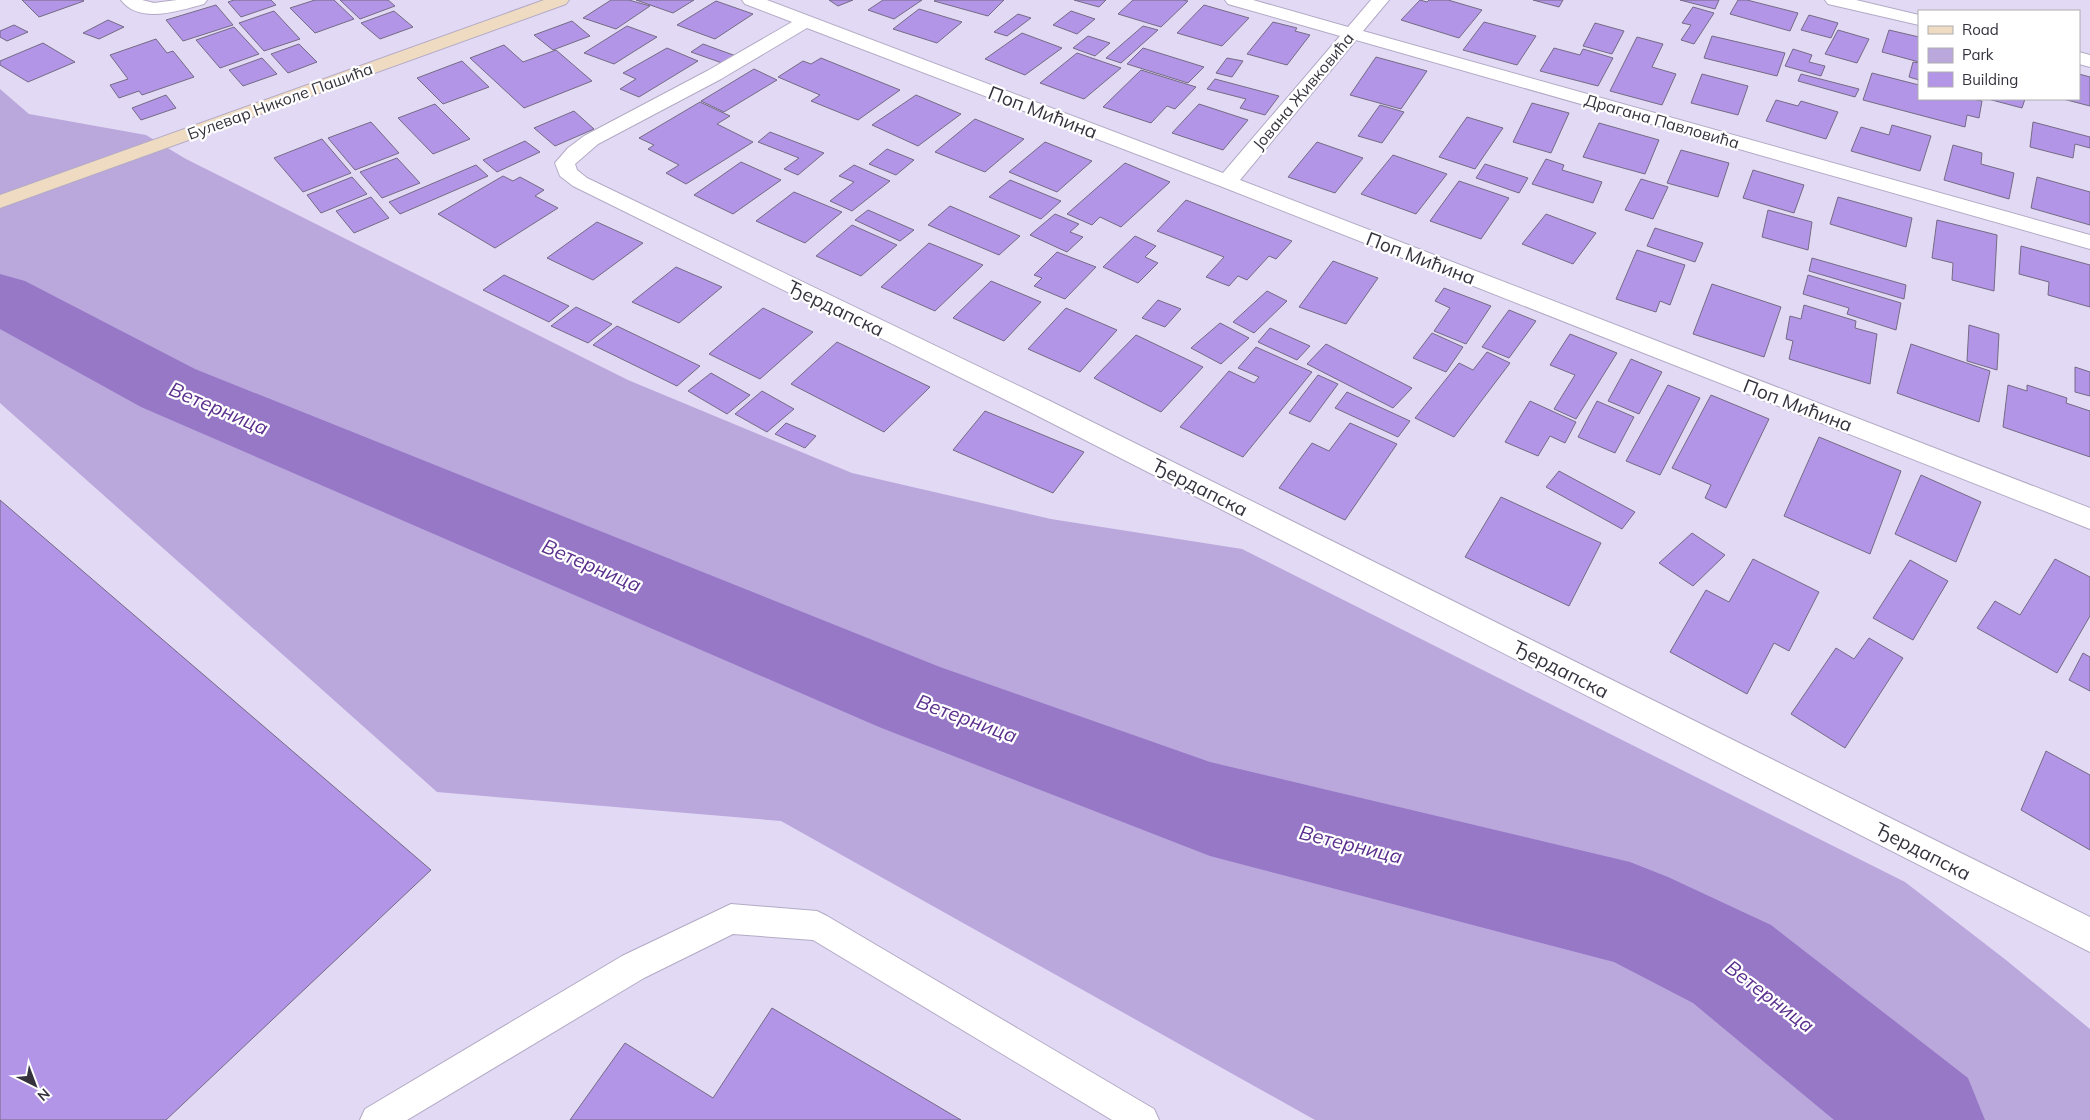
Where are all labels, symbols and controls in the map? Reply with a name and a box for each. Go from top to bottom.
legend [1918,10,2080,100]
text: Road [1962,20,1999,39]
street label: Јована Живковића [1248,28,1358,154]
text: Park [1962,45,1994,64]
street label: Булевар Николе Пашића [185,58,375,144]
text: Building [1962,70,2018,89]
street label: Поп Мићина [985,80,1101,144]
street label: Драгана Павловића [1582,89,1742,153]
street label: Поп Мићина [1363,226,1479,290]
street label: Ђердапска [784,274,888,342]
street label: Поп Мићина [1740,373,1856,437]
water label: Ветерница [166,376,272,440]
street label: Ђердапска [1148,453,1252,521]
water label: Ветерница [539,533,645,597]
street label: Ђердапска [1509,635,1613,703]
water label: Ветерница [913,688,1021,748]
street label: Ђердапска [1871,817,1975,885]
water label: Ветерница [1297,819,1405,869]
water label: Ветерница [1720,954,1820,1038]
north arrow [10,1060,60,1110]
text: N [34,1084,54,1105]

